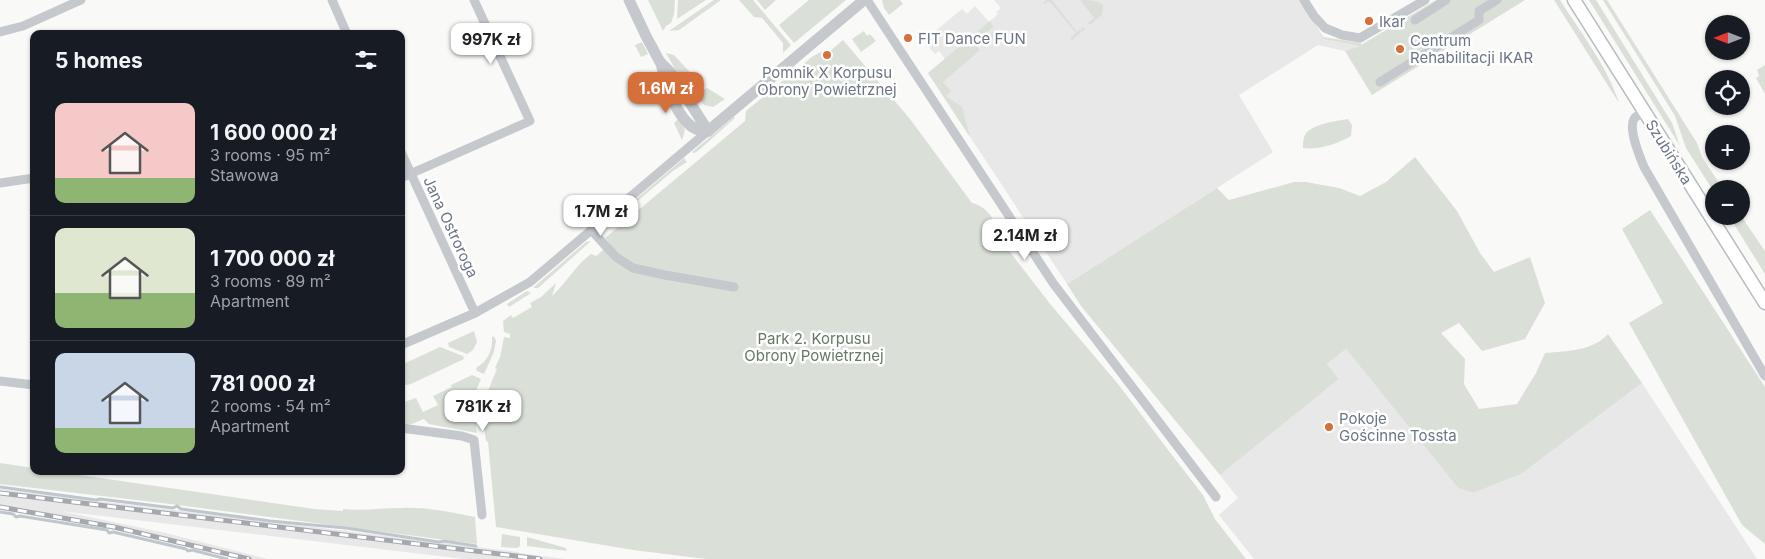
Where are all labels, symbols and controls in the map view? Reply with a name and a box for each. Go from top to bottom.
place label: Ikar [1379,12,1406,31]
marker: Ikar [1363,15,1375,27]
north arrow [1705,15,1750,60]
map controls [1705,15,1750,225]
pin: 997K zł [445,22,537,65]
text: 997K zł [462,29,520,49]
place label: FIT Dance FUN [918,29,1026,48]
place label: Centrum Rehabilitacji IKAR [1410,31,1533,67]
marker: FIT Dance FUN [902,32,914,44]
marker: Centrum Rehabilitacji IKAR [1394,43,1406,55]
icon: filters [352,46,380,74]
text: 5 homes [55,48,143,73]
marker: Pomnik X Korpusu Obrony Powietrznej [821,49,833,61]
place label: Pomnik X Korpusu Obrony Powietrznej [757,63,897,99]
button: locate [1705,70,1750,115]
pin: 1.6M zł [620,72,712,114]
text: 1.6M zł [639,78,693,98]
street label: Szubińska [1642,116,1696,188]
text: 1 600 000 zł [210,120,336,145]
icon: home [95,123,155,183]
button: + [1705,125,1750,170]
text: 3 rooms · 95 m² [210,145,331,165]
text: Stawowa [210,165,279,185]
street label: Jana Ostroroga [419,173,483,281]
button: − [1705,180,1750,225]
pin: 1.7M zł [555,194,647,237]
text: 1.7M zł [574,201,628,221]
pin: 2.14M zł [973,218,1077,261]
text: 2.14M zł [993,225,1057,245]
text: 1 700 000 zł [210,246,334,271]
icon: home [95,248,155,308]
text: 3 rooms · 89 m² [210,271,331,291]
text: Apartment [210,291,290,311]
park label: Park 2. Korpusu Obrony Powietrznej [744,329,884,365]
text: 781 000 zł [210,371,315,396]
icon: home [95,373,155,433]
pin: 781K zł [437,390,529,432]
text: 2 rooms · 54 m² [210,396,331,416]
text: 781K zł [455,396,511,416]
place label: Pokoje Gościnne Tossta [1339,409,1457,445]
text: Apartment [210,416,290,436]
marker: Pokoje Gościnne Tossta [1323,421,1335,433]

